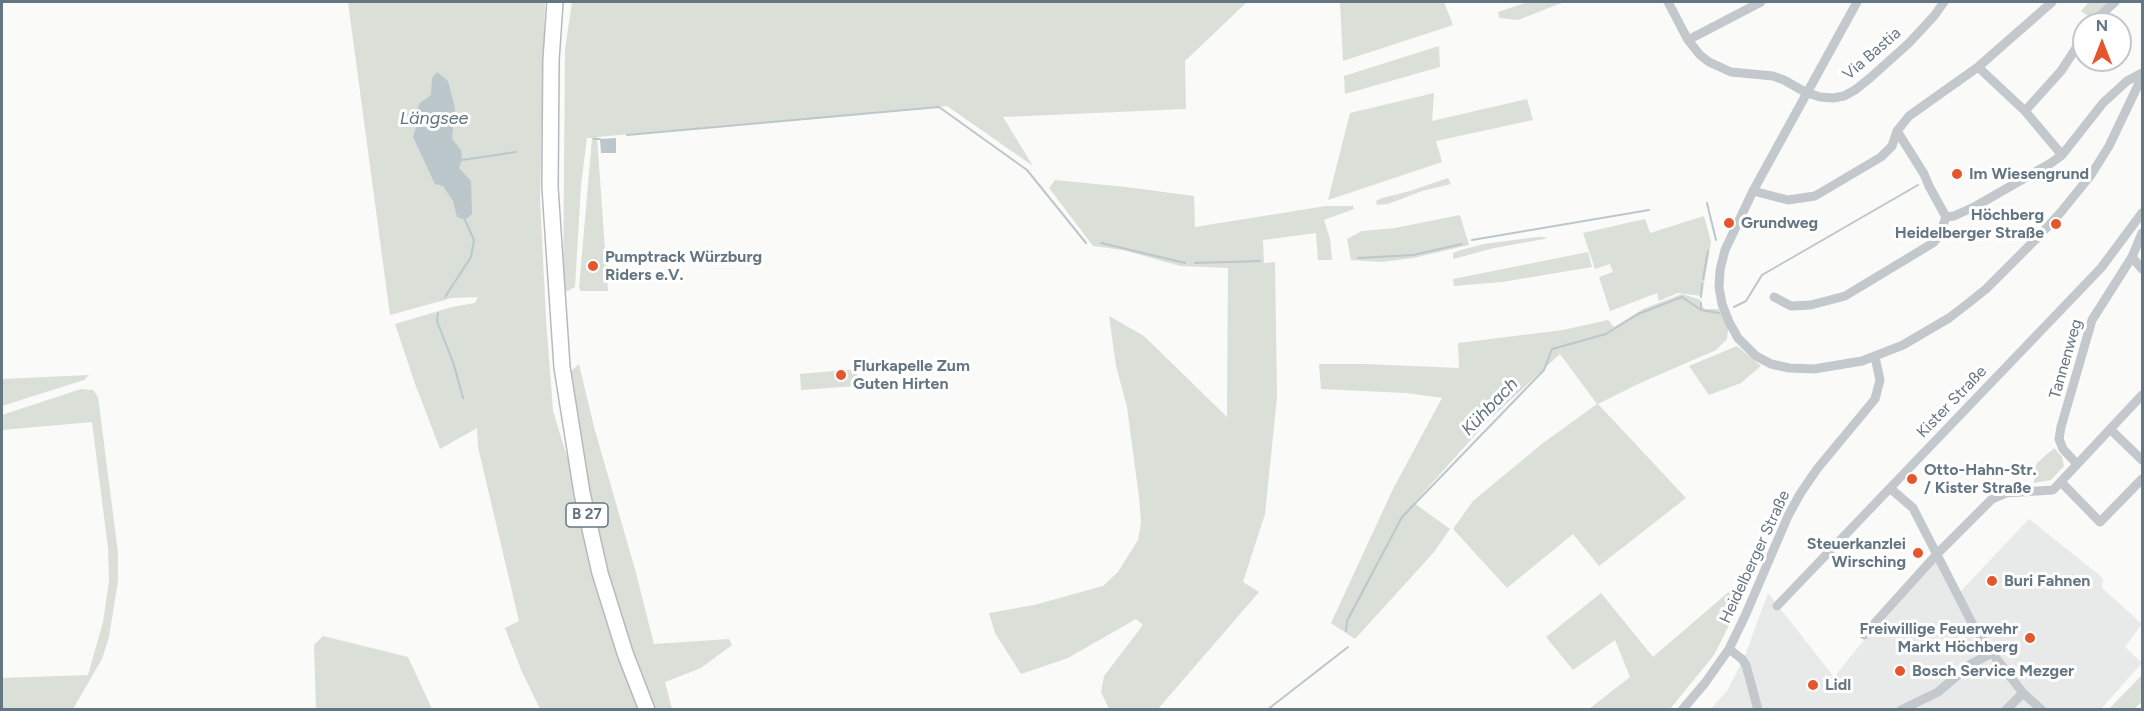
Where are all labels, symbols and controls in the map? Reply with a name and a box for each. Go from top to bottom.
north arrow [2072,12,2132,72]
text: N [2096,16,2108,35]
street label: Via Bastia [1839,24,1905,84]
water label: Längsee [400,108,468,130]
place label: Im Wiesengrund [1969,164,2089,184]
marker: Im Wiesengrund [1950,167,1964,181]
place label: Höchberg Heidelberger Straße [1895,205,2044,243]
place label: Grundweg [1741,213,1818,233]
marker: Grundweg [1722,216,1736,230]
marker: Höchberg Heidelberger Straße [2049,217,2063,231]
place label: Pumptrack Würzburg Riders e.V. [605,247,762,285]
marker: Pumptrack Würzburg Riders e.V. [586,259,600,273]
street label: Tannenweg [2045,317,2087,401]
place label: Flurkapelle Zum Guten Hirten [853,356,970,394]
street label: Kister Straße [1913,362,1991,442]
marker: Flurkapelle Zum Guten Hirten [834,368,848,382]
water label: Kühbach [1457,374,1523,440]
place label: Otto-Hahn-Str. / Kister Straße [1924,460,2037,498]
marker: Otto-Hahn-Str. / Kister Straße [1905,472,1919,486]
street label: Heidelberger Straße [1716,488,1794,626]
road number: B 27 [566,503,608,527]
place label: Steuerkanzlei Wirsching [1807,534,1906,572]
marker: Steuerkanzlei Wirsching [1911,546,1925,560]
place label: Buri Fahnen [2004,571,2090,591]
marker: Buri Fahnen [1985,574,1999,588]
place label: Freiwillige Feuerwehr Markt Höchberg [1860,619,2018,657]
marker: Freiwillige Feuerwehr Markt Höchberg [2023,631,2037,645]
place label: Bosch Service Mezger [1912,661,2074,681]
marker: Bosch Service Mezger [1893,664,1907,678]
place label: Lidl [1825,675,1851,695]
marker: Lidl [1806,678,1820,692]

